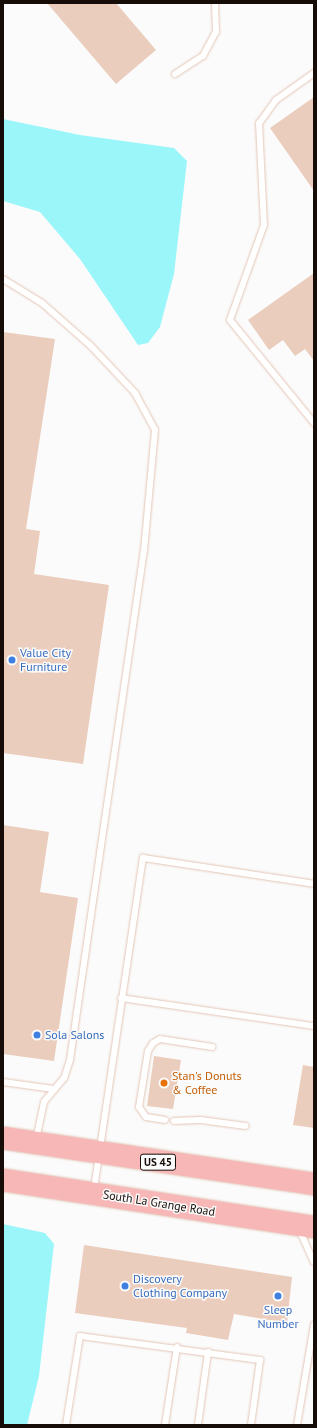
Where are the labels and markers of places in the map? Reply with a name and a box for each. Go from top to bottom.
place label: Value City Furniture [20,646,71,674]
marker: Value City Furniture [7,655,17,665]
place label: Sola Salons [45,1028,104,1042]
marker: Sola Salons [32,1030,42,1040]
place label: Stan's Donuts & Coffee [172,1069,242,1097]
marker: Stan's Donuts & Coffee [159,1078,169,1088]
place label: Discovery Clothing Company [133,1272,227,1300]
marker: Discovery Clothing Company [120,1281,130,1291]
marker: Sleep Number [273,1291,283,1301]
place label: Sleep Number [258,1303,298,1331]

